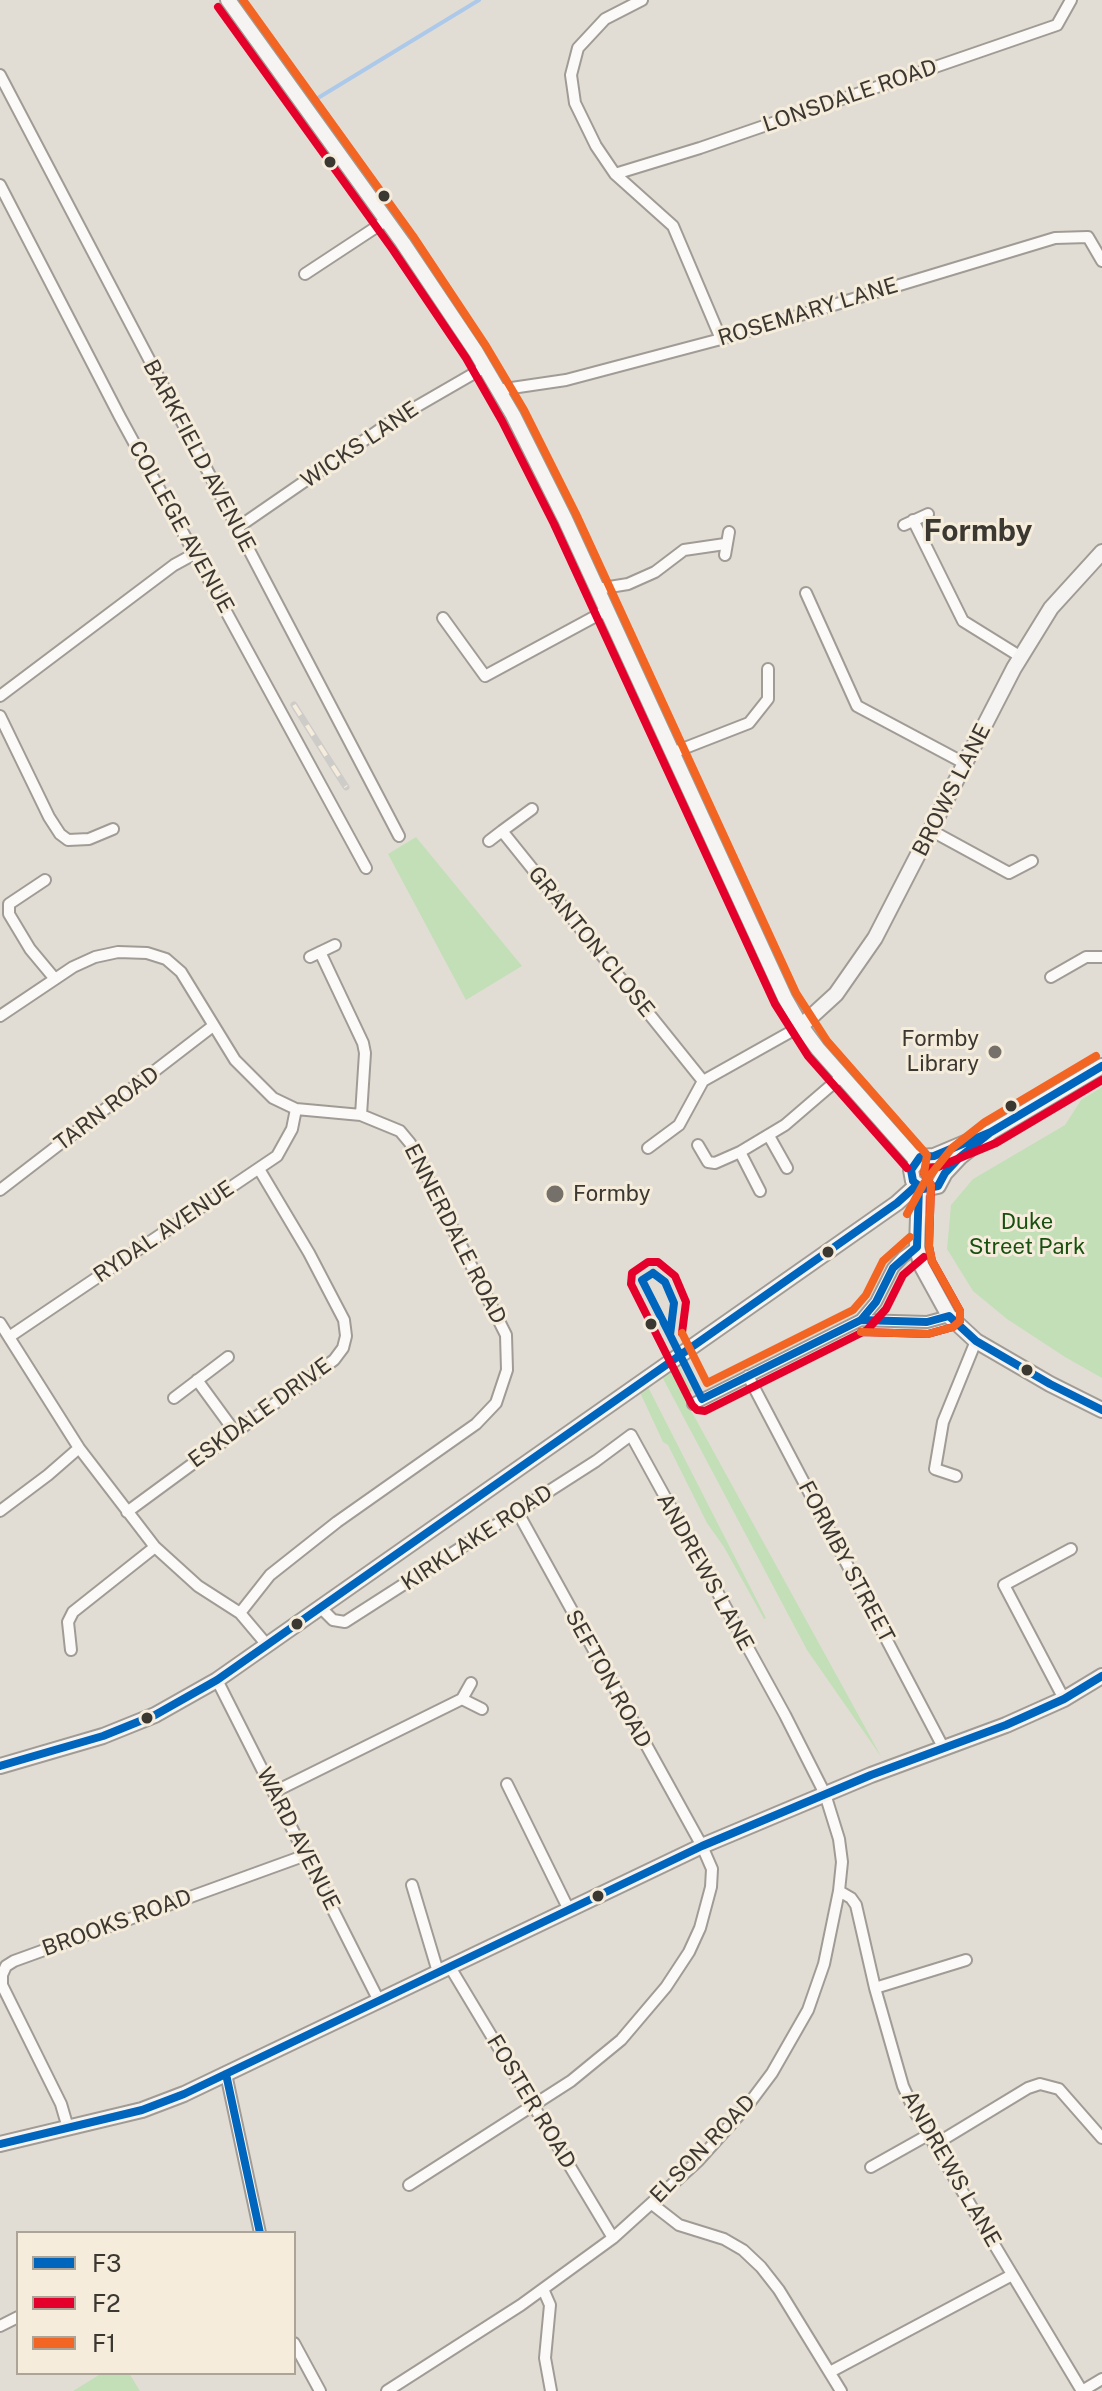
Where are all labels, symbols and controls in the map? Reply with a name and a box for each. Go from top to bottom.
street label: LONSDALE ROAD [759,54,941,138]
unlabelled marker [322,154,338,170]
unlabelled marker [376,188,392,204]
street label: ROSEMARY LANE [715,272,901,352]
street label: BARKFIELD AVENUE [137,355,261,557]
street label: WICKS LANE [296,396,424,494]
street label: COLLEGE AVENUE [123,436,239,618]
district label: Formby [923,514,1033,550]
street label: BROWS LANE [907,719,997,861]
street label: GRANTON CLOSE [522,861,660,1023]
place label: Formby Library [901,1026,979,1078]
marker: Formby Library [986,1043,1004,1061]
street label: TARN ROAD [49,1061,165,1157]
unlabelled marker [1003,1098,1019,1114]
street label: ENNERDALE ROAD [398,1140,512,1328]
street label: RYDAL AVENUE [89,1175,239,1289]
place label: Formby [573,1181,651,1207]
marker: Formby [544,1183,566,1205]
park label: Duke Street Park [969,1209,1085,1260]
unlabelled marker [820,1244,836,1260]
unlabelled marker [643,1316,659,1332]
street label: ESKDALE DRIVE [183,1352,337,1474]
unlabelled marker [1019,1362,1035,1378]
street label: FORMBY STREET [792,1477,900,1647]
street label: KIRKLAKE ROAD [397,1479,557,1597]
street label: ANDREWS LANE [651,1489,759,1655]
street label: SEFTON ROAD [559,1605,657,1753]
unlabelled marker [289,1616,305,1632]
unlabelled marker [139,1710,155,1726]
street label: WARD AVENUE [251,1763,345,1915]
street label: BROOKS ROAD [39,1884,195,1962]
unlabelled marker [590,1888,606,1904]
street label: FOSTER ROAD [481,2030,581,2174]
street label: ANDREWS LANE [896,2086,1006,2252]
street label: ELSON ROAD [645,2089,761,2209]
legend [16,2231,296,2375]
text: F3 [92,2249,121,2277]
text: F2 [92,2289,121,2317]
text: F1 [92,2329,116,2357]

